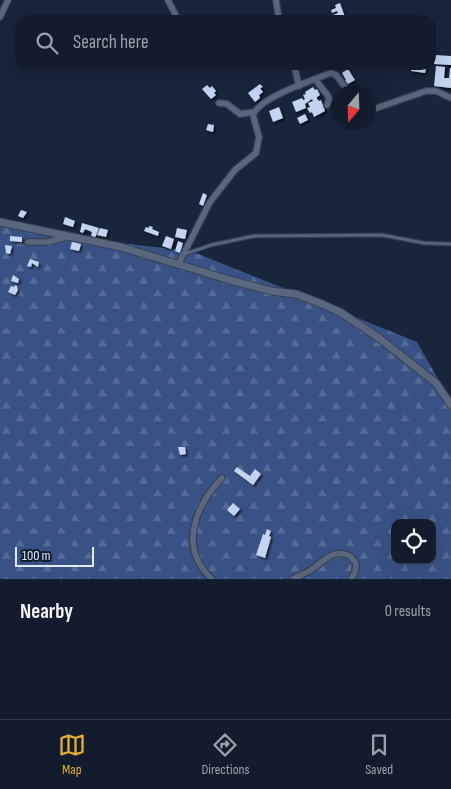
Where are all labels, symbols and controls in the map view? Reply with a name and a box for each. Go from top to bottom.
search box [15,15,436,70]
icon: search [33,29,61,57]
text: Search here [73,31,149,54]
north arrow [331,85,376,130]
map controls [391,519,436,564]
button: locate [391,519,436,564]
scale bar [15,544,94,567]
text: 100 m [22,547,51,564]
text: Nearby [20,599,73,624]
text: 0 results [385,602,431,621]
tab: Map [58,731,86,778]
tab: Directions [201,731,250,778]
tab: Saved [365,731,393,778]

